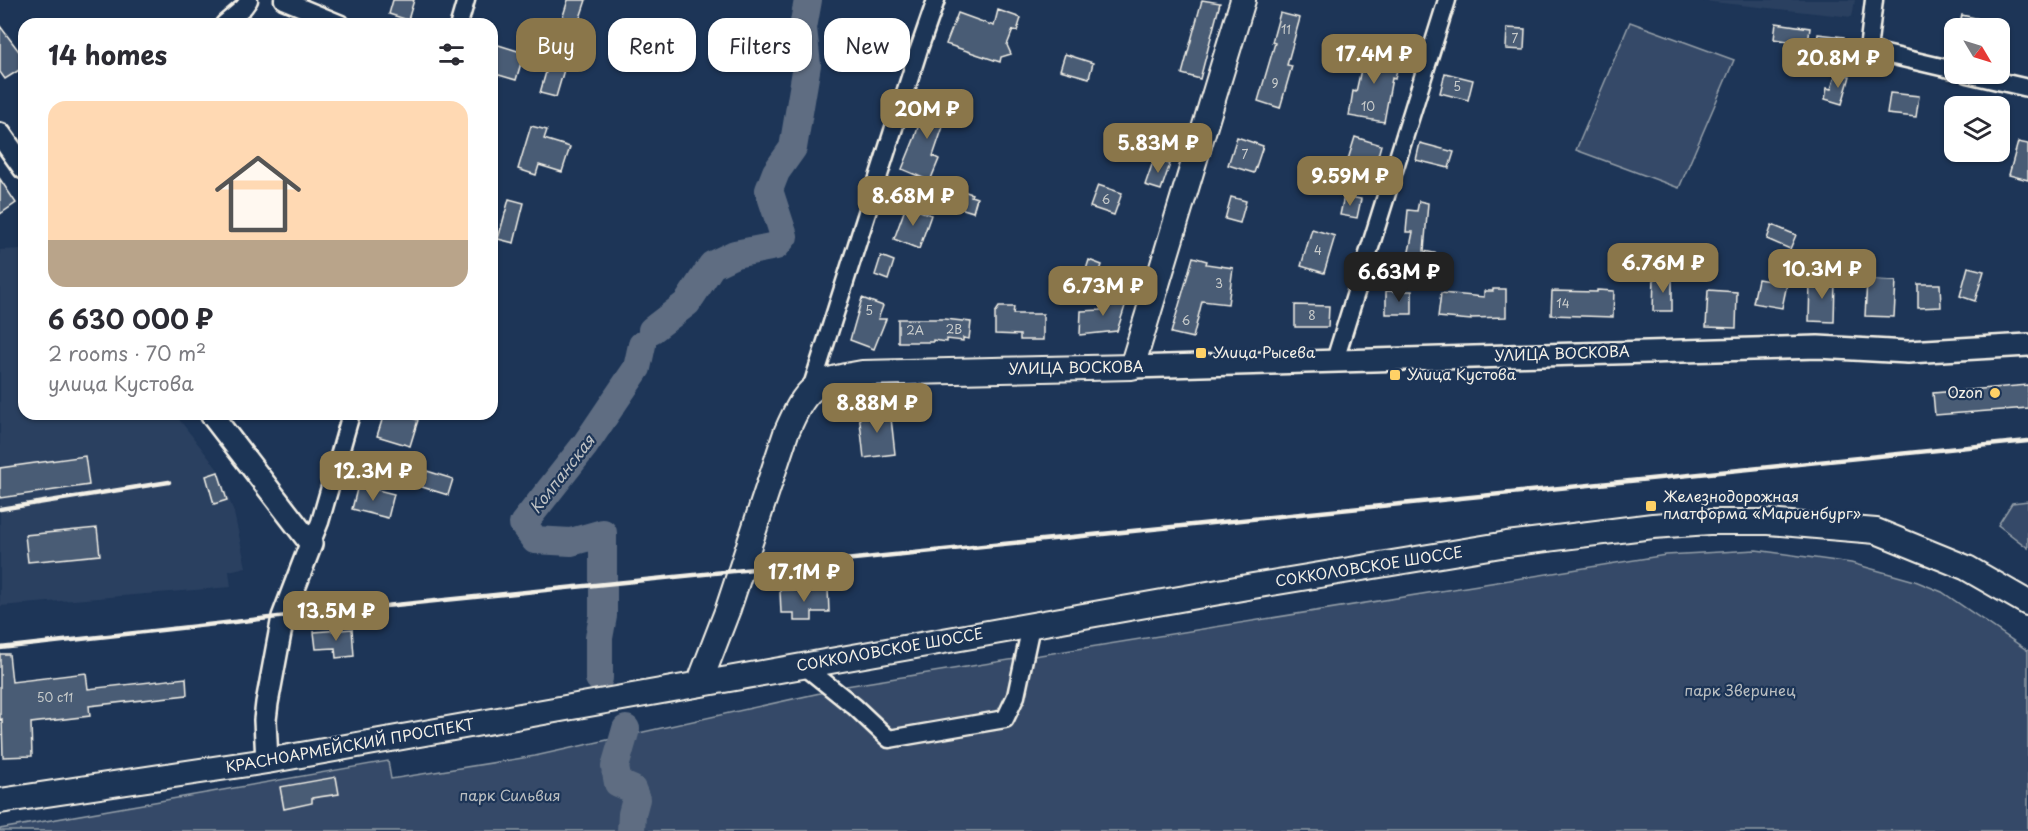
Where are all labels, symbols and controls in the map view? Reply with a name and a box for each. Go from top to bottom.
chip: Buy [516,18,596,72]
chip: Rent [608,18,696,72]
chip: Filters [708,18,812,72]
chip: New [824,18,910,72]
north arrow [1944,18,2010,84]
map controls [1944,18,2010,162]
house number: 11 [1281,20,1291,38]
house number: 7 [1512,29,1519,47]
pin: 17.4M ₽ [1319,34,1429,85]
text: 14 homes [48,35,167,74]
icon: filters [435,38,468,71]
text: 17.4M ₽ [1336,38,1412,68]
pin: 20.8M ₽ [1783,38,1893,89]
text: 20.8M ₽ [1796,42,1880,72]
house number: 9 [1271,74,1279,92]
house number: 5 [1453,77,1461,95]
pin: 20M ₽ [885,89,969,140]
text: 20M ₽ [894,93,960,123]
button: layers [1944,96,2010,162]
house number: 10 [1361,97,1375,115]
pin: 5.83M ₽ [1103,123,1213,174]
text: 5.83M ₽ [1117,127,1199,157]
icon: home [204,140,312,248]
house number: 7 [1242,145,1249,163]
pin: 9.59M ₽ [1295,156,1405,207]
text: 9.59M ₽ [1311,160,1389,190]
pin: 8.68M ₽ [858,176,968,227]
text: 8.68M ₽ [872,180,954,210]
house number: 6 [1102,190,1110,208]
house number: 4 [1314,241,1322,259]
pin: 6.76M ₽ [1608,243,1718,294]
text: 6.76M ₽ [1621,247,1705,277]
pin: 10.3M ₽ [1767,249,1877,300]
pin: 6.63M ₽ [1344,252,1454,303]
text: 10.3M ₽ [1782,253,1862,283]
text: 6.63M ₽ [1358,256,1440,286]
pin: 6.73M ₽ [1048,266,1158,317]
text: 6.73M ₽ [1062,270,1144,300]
house number: 3 [1215,274,1223,292]
house number: 14 [1556,294,1570,312]
text: 6 630 000 ₽ [48,299,213,338]
house number: 5 [865,301,873,319]
house number: 8 [1308,306,1316,324]
house number: 6 [1182,311,1190,329]
house number: 2В [946,320,962,338]
house number: 2А [906,321,924,339]
text: 2 rooms · 70 m² [48,338,206,368]
street label: УЛИЦА ВОСКОВА [1494,339,1630,366]
place label: Улица Рысева [1213,340,1316,363]
marker: Улица Рысева [1194,346,1208,360]
street label: УЛИЦА ВОСКОВА [1008,354,1144,379]
place label: Улица Кустова [1407,362,1517,385]
text: улица Кустова [48,368,194,398]
marker: Улица Кустова [1388,368,1402,382]
place label: Ozon [1947,380,1983,403]
pin: 8.88M ₽ [822,383,932,434]
marker: Ozon [1988,386,2002,400]
text: 8.88M ₽ [836,387,918,417]
water label: Колпанская [523,428,600,518]
pin: 12.3M ₽ [318,451,428,502]
text: 12.3M ₽ [334,455,412,485]
place label: Железнодорожная платформа «Мариенбург» [1663,484,1861,524]
marker: Железнодорожная платформа «Мариенбург» [1644,499,1658,513]
street label: СОККОЛОВСКОЕ ШОССЕ [1273,539,1464,592]
pin: 17.1M ₽ [749,552,859,603]
text: 17.1M ₽ [768,556,840,586]
pin: 13.5M ₽ [281,591,391,642]
text: 13.5M ₽ [297,595,375,625]
street label: СОККОЛОВСКОЕ ШОССЕ [794,621,985,676]
park label: парк Зверинец [1684,678,1796,701]
house number: 50 с11 [37,688,73,706]
street label: КРАСНОАРМЕЙСКИЙ ПРОСПЕКТ [223,711,477,778]
park label: парк Сильвия [459,783,561,806]

